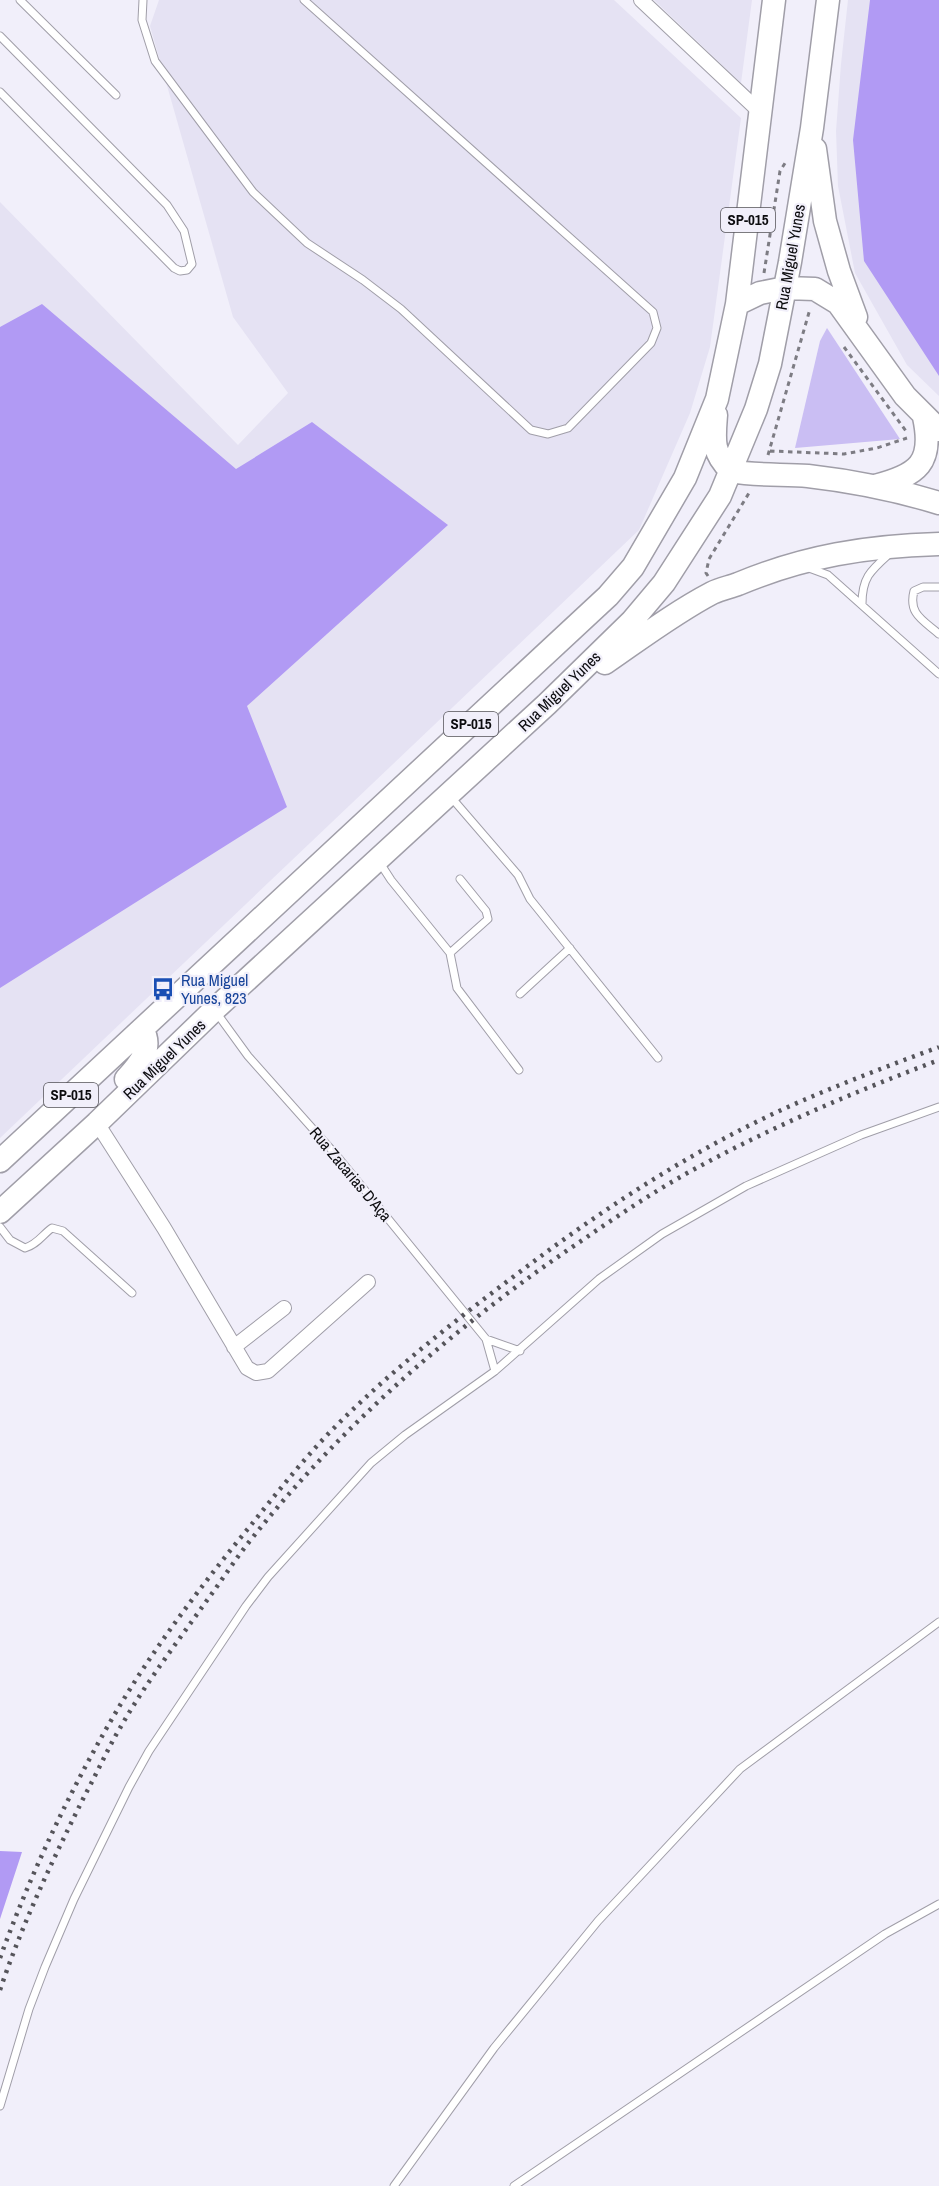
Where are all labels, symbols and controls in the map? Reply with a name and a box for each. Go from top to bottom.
street label: Rua Miguel Yunes [770,202,810,312]
road number: SP-015 [721,208,775,232]
street label: Rua Miguel Yunes [513,646,605,736]
road number: SP-015 [444,712,498,736]
place label: Rua Miguel Yunes, 823 [181,969,248,1009]
bus stop icon: Rua Miguel Yunes, 823 [150,976,176,1002]
street label: Rua Miguel Yunes [118,1014,210,1104]
road number: SP-015 [44,1083,98,1107]
street label: Rua Zacarias D'Aça [305,1122,397,1226]

